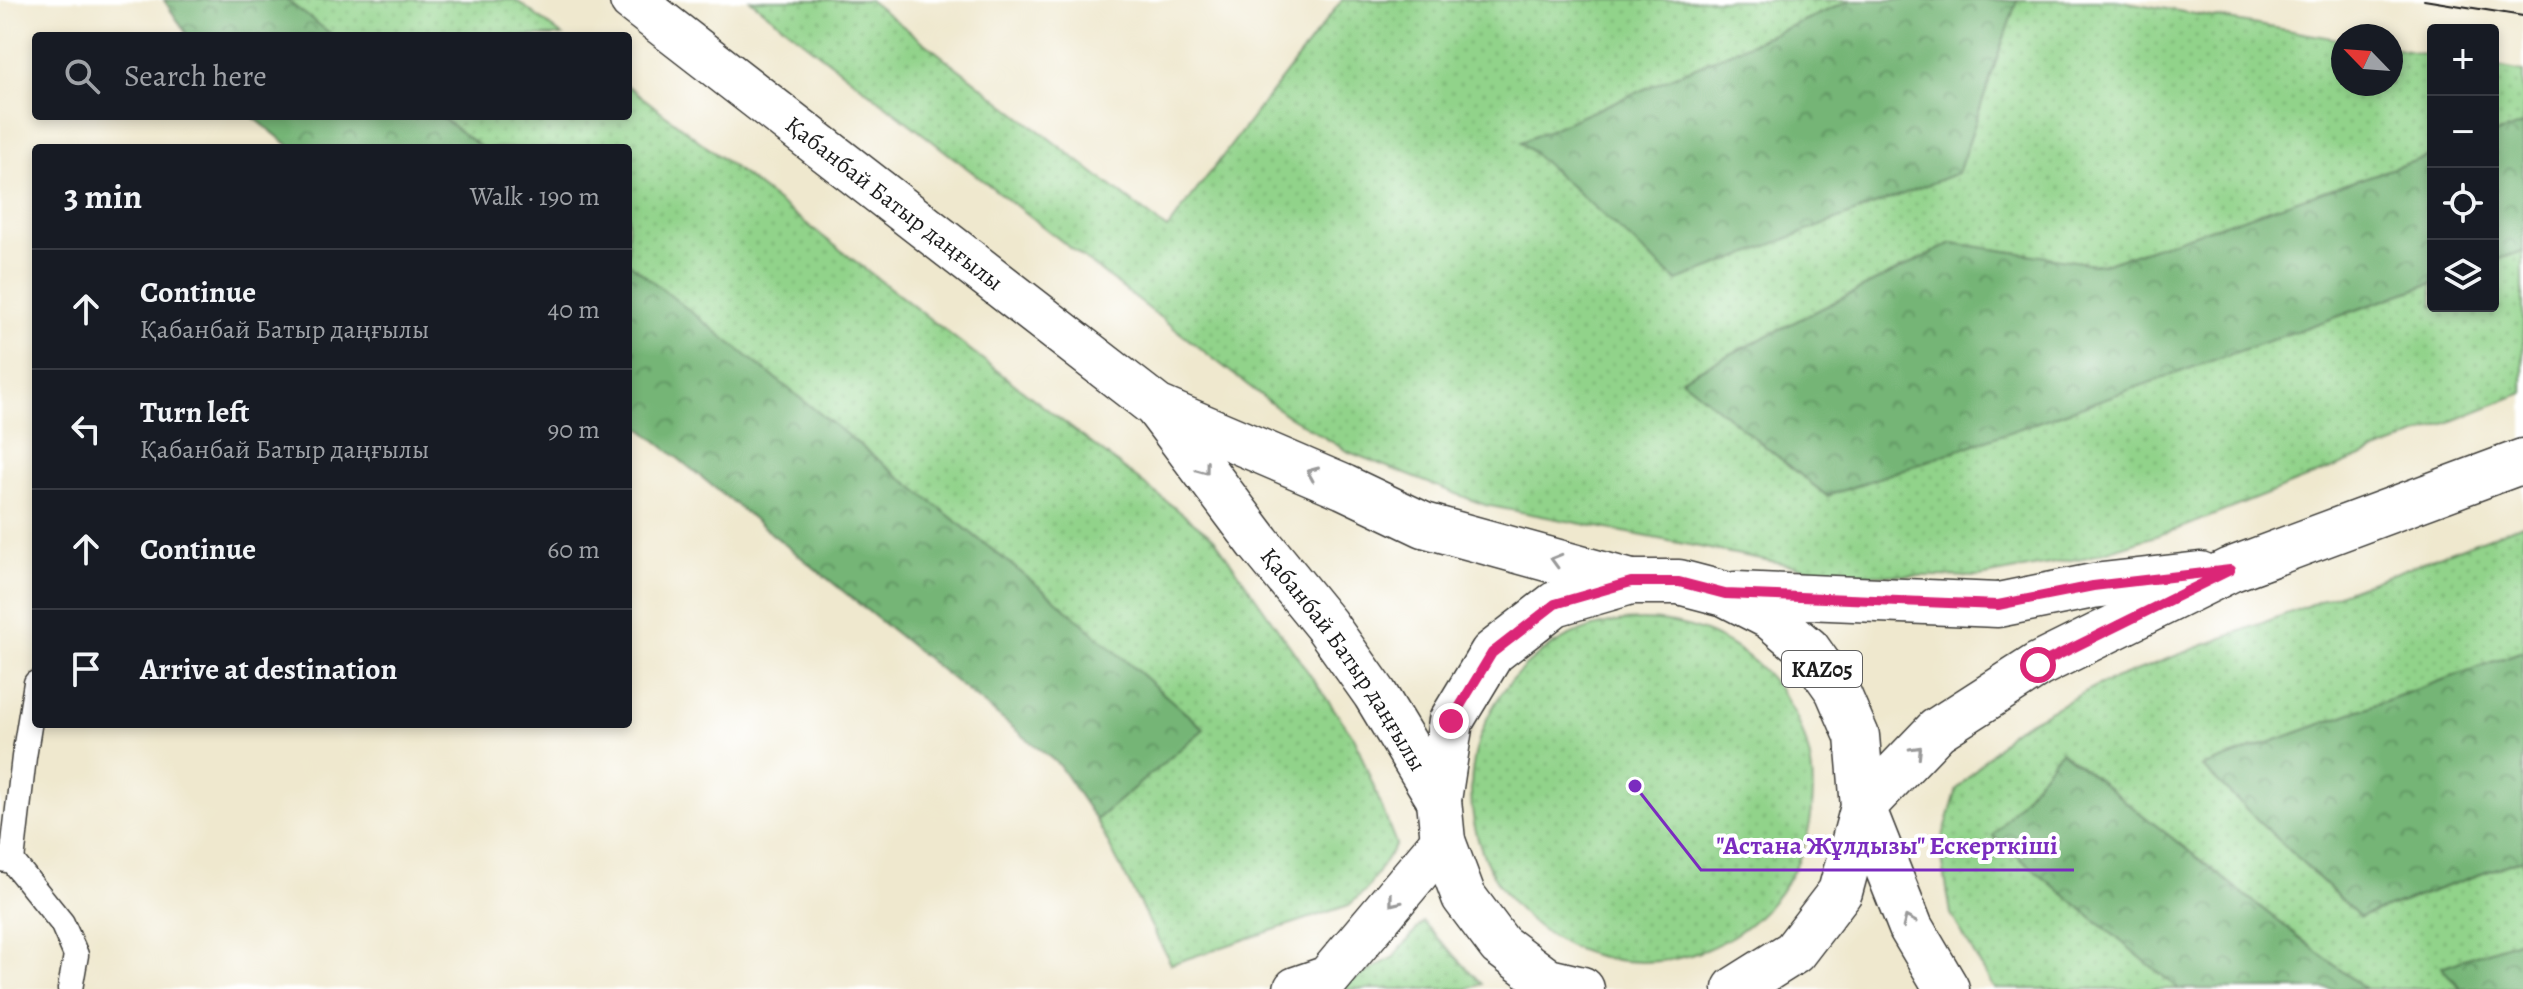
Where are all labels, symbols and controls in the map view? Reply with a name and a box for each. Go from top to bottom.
north arrow [2331,24,2403,96]
map controls [2427,24,2499,312]
button: + [2427,24,2499,96]
search box [32,32,632,120]
icon: search [60,54,104,98]
text: Search here [124,56,267,96]
button: − [2427,96,2499,168]
street label: Қабанбай Батыр даңғылы [779,109,1010,298]
button: locate [2427,168,2499,240]
text: 3 min [64,173,142,220]
text: Walk · 190 m [470,179,600,214]
button: layers [2427,240,2499,312]
text: Continue [140,272,256,312]
icon: ahead [64,287,108,331]
text: 40 m [548,292,600,327]
text: Қабанбай Батыр даңғылы [140,312,429,347]
text: Turn left [140,392,249,432]
icon: left [64,407,108,451]
text: 90 m [548,412,600,447]
text: Қабанбай Батыр даңғылы [140,432,429,467]
one-way arrow [1194,460,1208,475]
one-way arrow [1306,467,1320,483]
icon: ahead [64,527,108,571]
text: Continue [140,529,256,569]
text: 60 m [547,532,600,567]
street label: Қабанбай Батыр даңғылы [1253,541,1434,777]
one-way arrow [1549,553,1563,569]
icon: arrive [64,647,108,691]
route start [2020,647,2056,683]
text: Arrive at destination [140,649,397,689]
road number: KАZ05 [1782,651,1862,687]
route end [1433,703,1469,739]
one-way arrow [1908,746,1922,760]
callout: "Астана Жұлдызы" Ескерткіші [1701,820,2074,870]
text: "Астана Жұлдызы" Ескерткіші [1716,828,2058,863]
one-way arrow [1389,892,1403,907]
one-way arrow [1902,915,1918,929]

